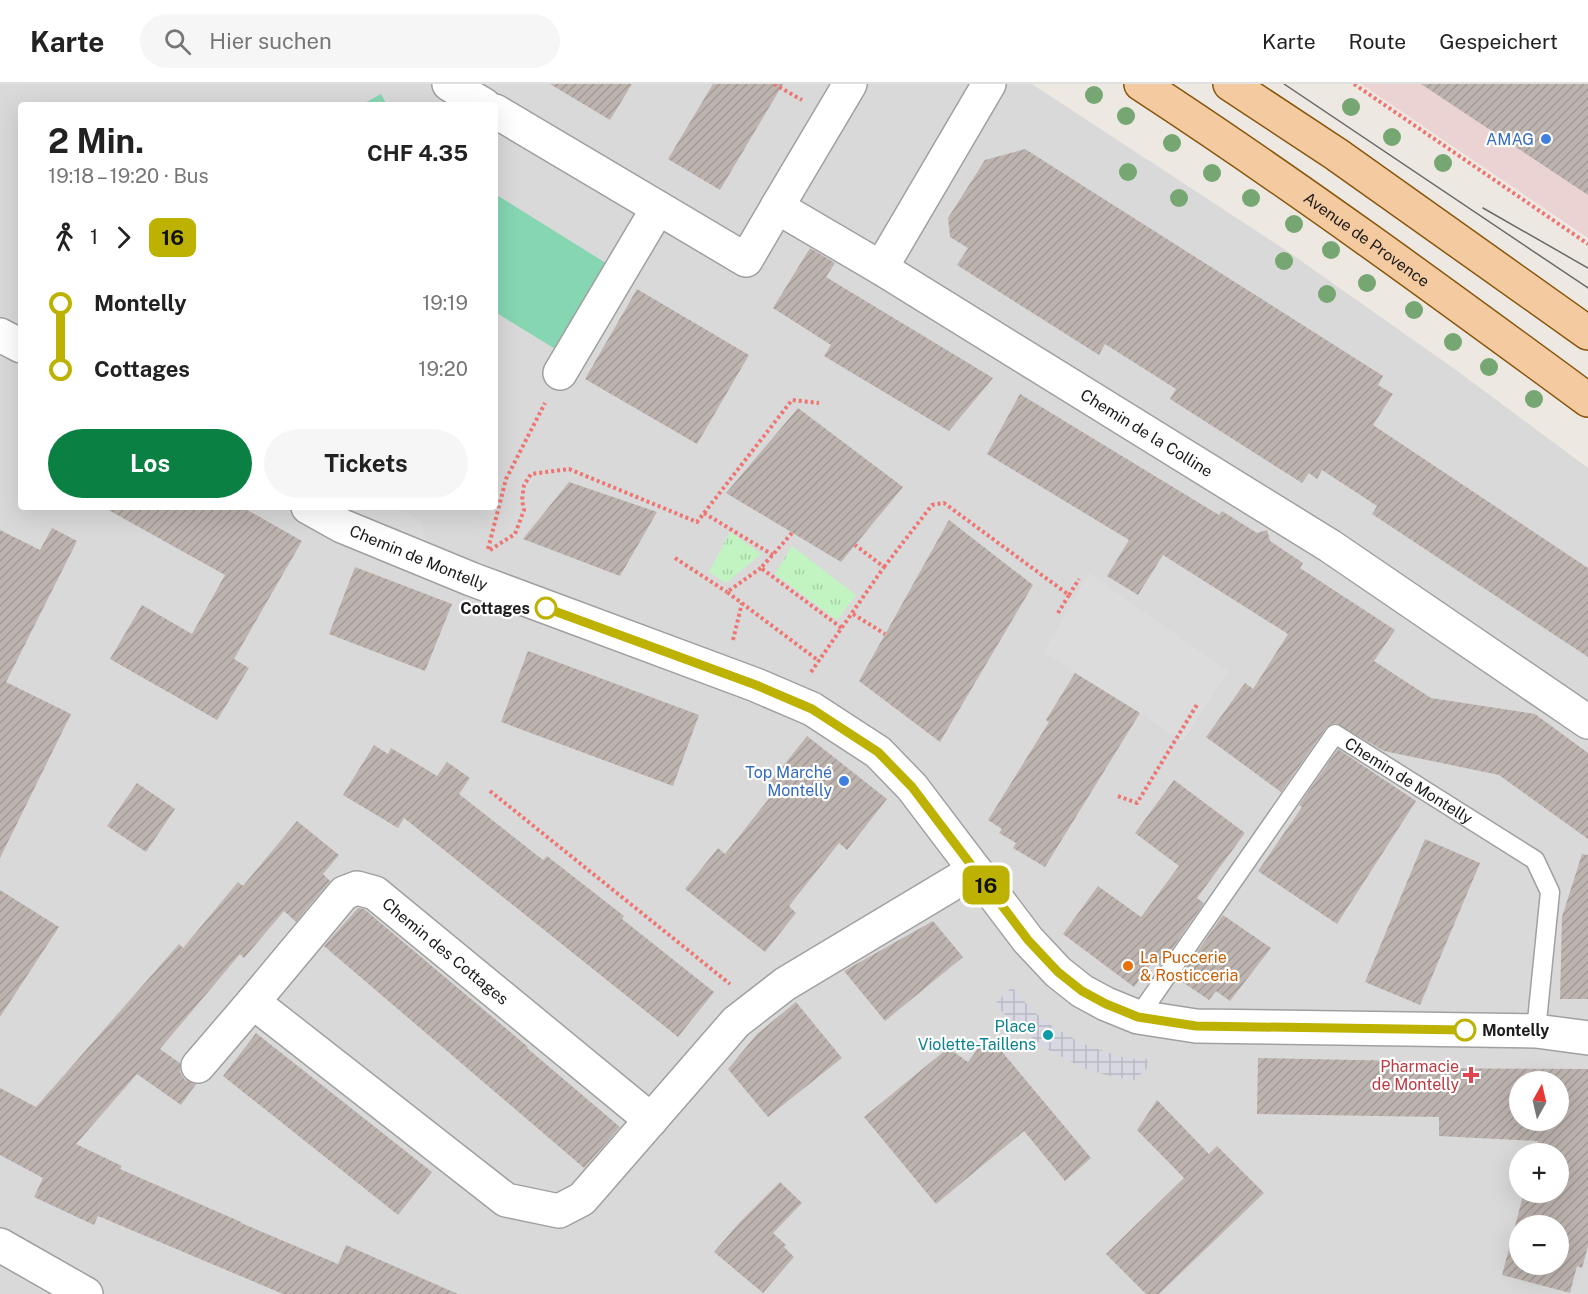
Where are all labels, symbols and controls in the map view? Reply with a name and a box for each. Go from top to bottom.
search box [140,14,560,68]
text: Karte [30,25,104,58]
icon: search [161,25,194,58]
text: Hier suchen [209,28,332,54]
text: Karte [1262,29,1316,54]
text: Route [1349,29,1406,54]
text: Gespeichert [1439,29,1558,54]
text: 2 Min. [48,122,144,160]
place label: AMAG [1486,130,1534,149]
marker: AMAG [1539,132,1553,146]
text: CHF 4.35 [367,140,468,166]
text: 19:18 – 19:20 · Bus [48,164,209,188]
street label: Avenue de Provence [1300,188,1433,291]
icon: walk [48,221,81,254]
icon: forward [107,221,140,254]
text: 1 [90,225,98,249]
text: 16 [161,225,184,250]
text: Montelly [94,290,187,316]
text: 19:19 [422,291,468,315]
text: Cottages [94,356,190,382]
text: 19:20 [418,357,468,381]
street label: Chemin de la Colline [1077,385,1216,481]
button: Los [48,429,252,498]
button: Tickets [264,429,468,498]
street label: Chemin de Montelly [347,521,491,595]
marker: Cottages [535,597,557,619]
place label: Cottages [460,599,530,618]
street label: Chemin de Montelly [1341,734,1476,828]
place label: Top Marché Montelly [745,763,832,800]
marker: Top Marché Montelly [837,774,851,788]
line badge: 16 [959,866,1013,904]
text: 16 [975,873,997,898]
street label: Chemin des Cottages [378,894,512,1009]
place label: La Puccerie & Rosticceria [1140,948,1238,985]
marker: La Puccerie & Rosticceria [1121,959,1135,973]
place label: Place Violette-Taillens [918,1017,1036,1054]
marker: Montelly [1454,1019,1476,1041]
place label: Montelly [1482,1021,1549,1040]
marker: Place Violette-Taillens [1041,1028,1055,1042]
place label: Pharmacie de Montelly [1372,1057,1459,1094]
marker: Pharmacie de Montelly [1464,1068,1478,1082]
north arrow [1509,1071,1569,1131]
map controls [1509,1071,1569,1275]
button: + [1509,1143,1569,1203]
button: − [1509,1215,1569,1275]

